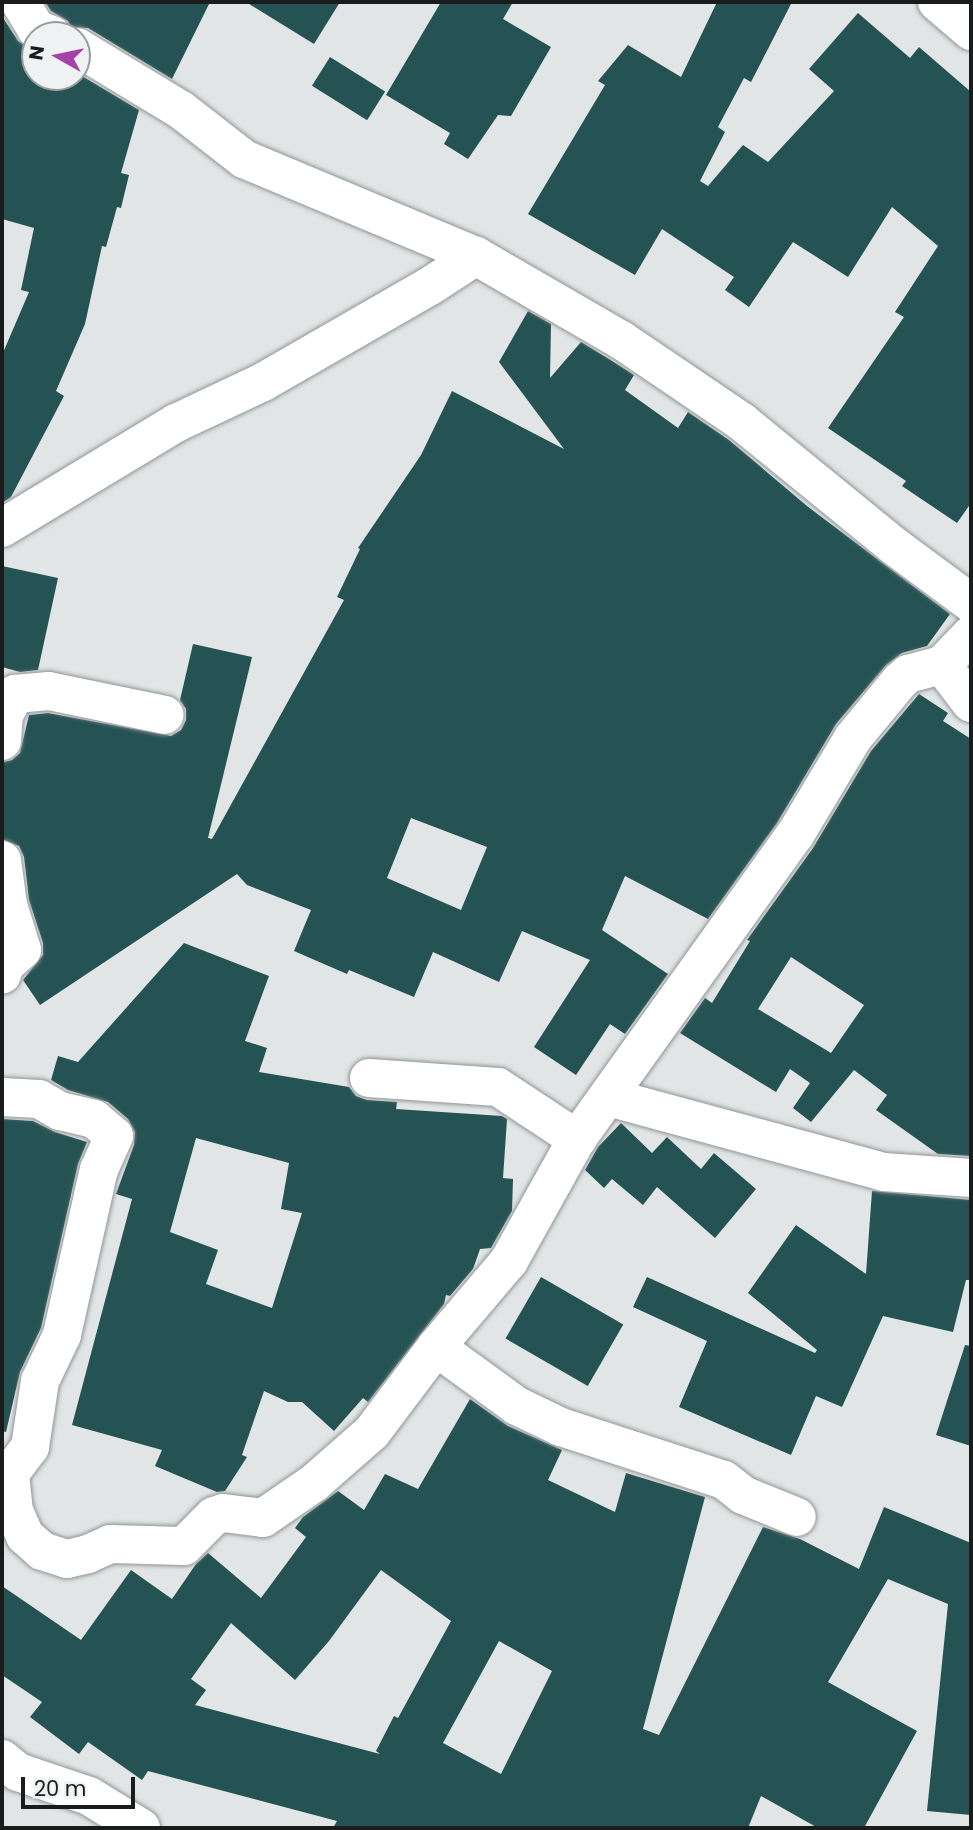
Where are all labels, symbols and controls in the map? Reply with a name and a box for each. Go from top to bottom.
north arrow [21,21,91,91]
text: N [22,44,51,62]
scale bar [24,1764,138,1808]
text: 20 m [34,1774,87,1803]

